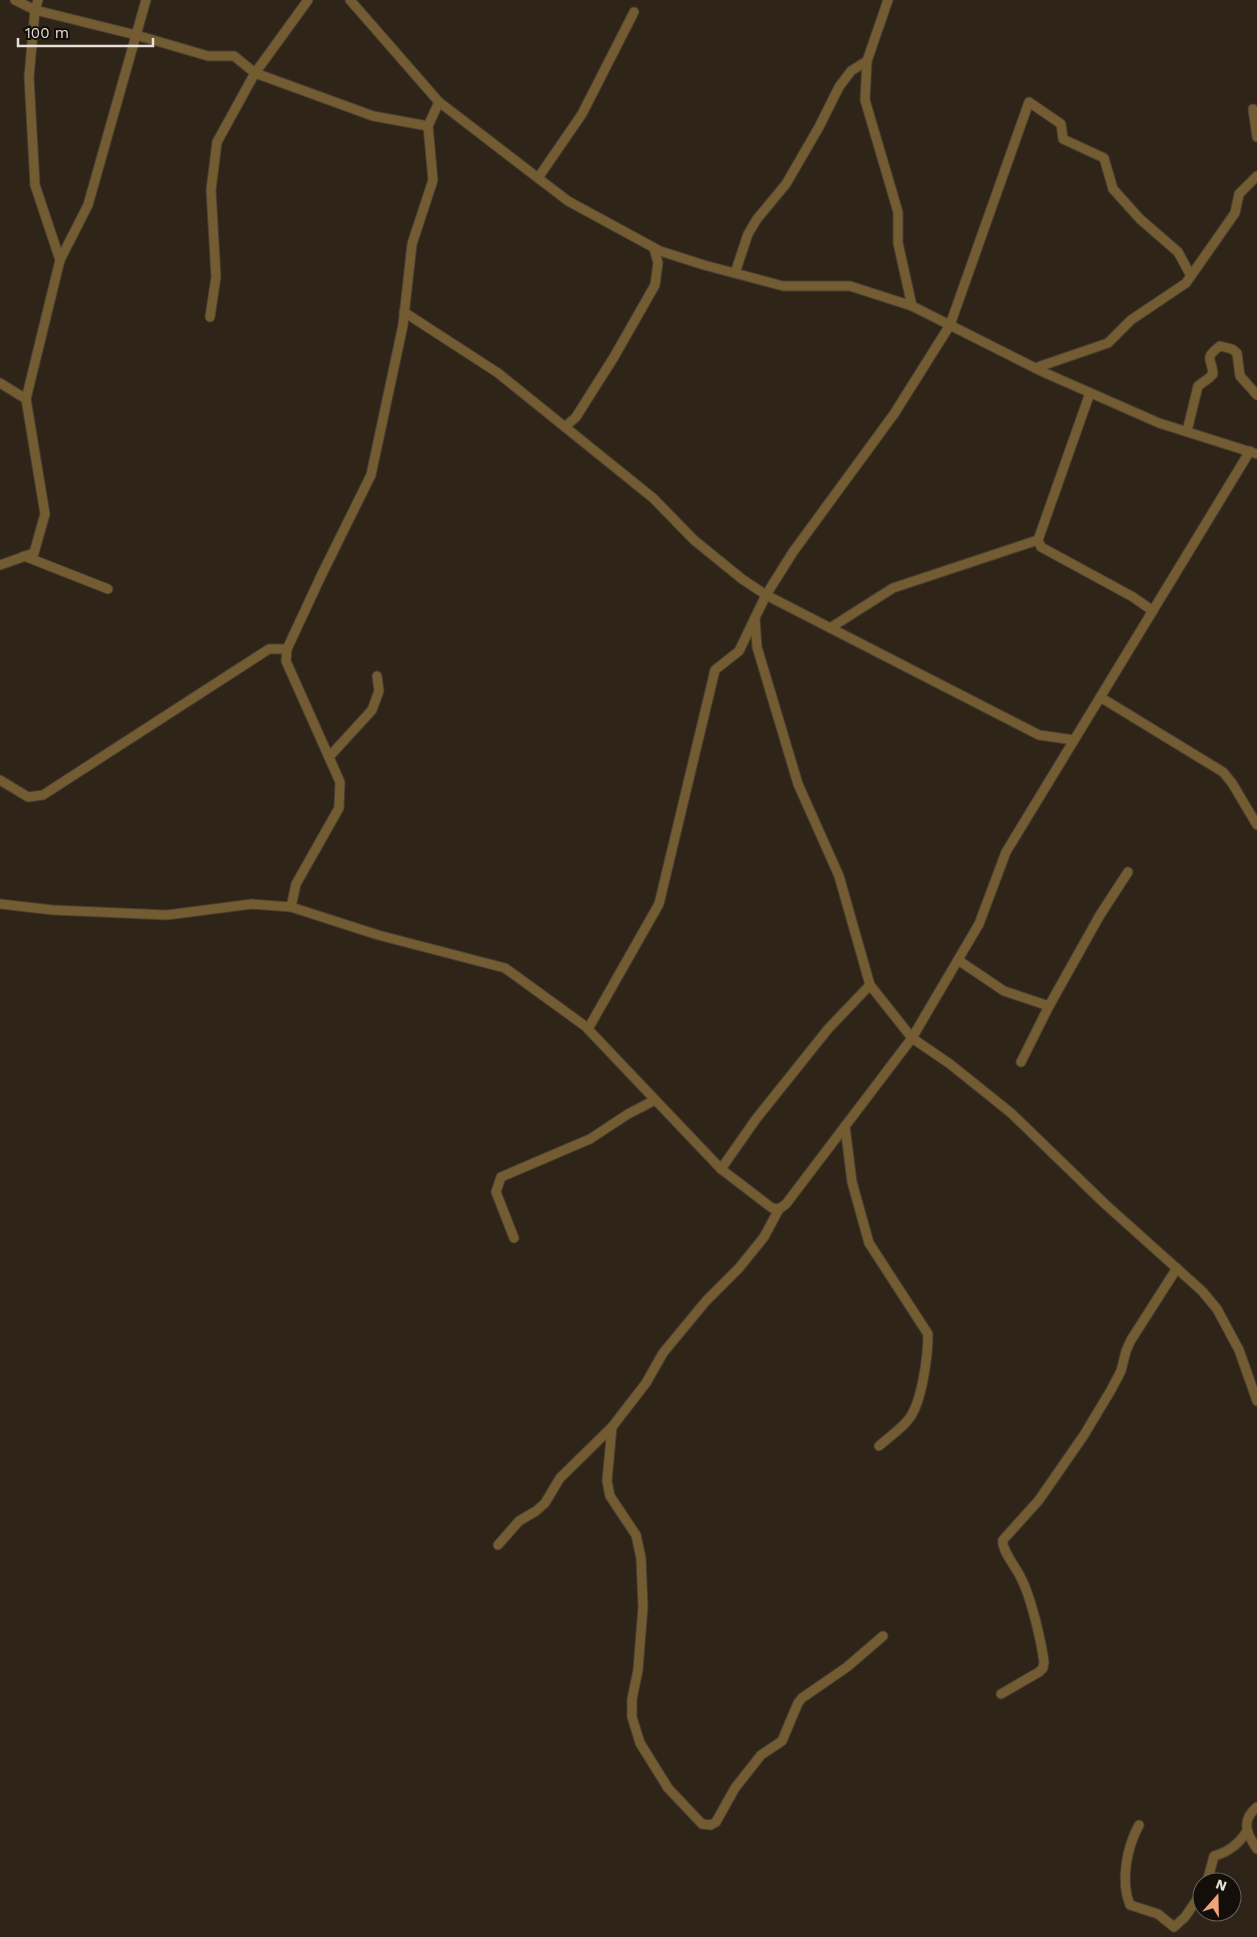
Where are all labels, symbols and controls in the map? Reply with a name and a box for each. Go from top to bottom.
scale bar [18,15,152,47]
text: 100 m [25,24,69,42]
north arrow [1192,1872,1242,1922]
text: N [1214,1875,1229,1894]

